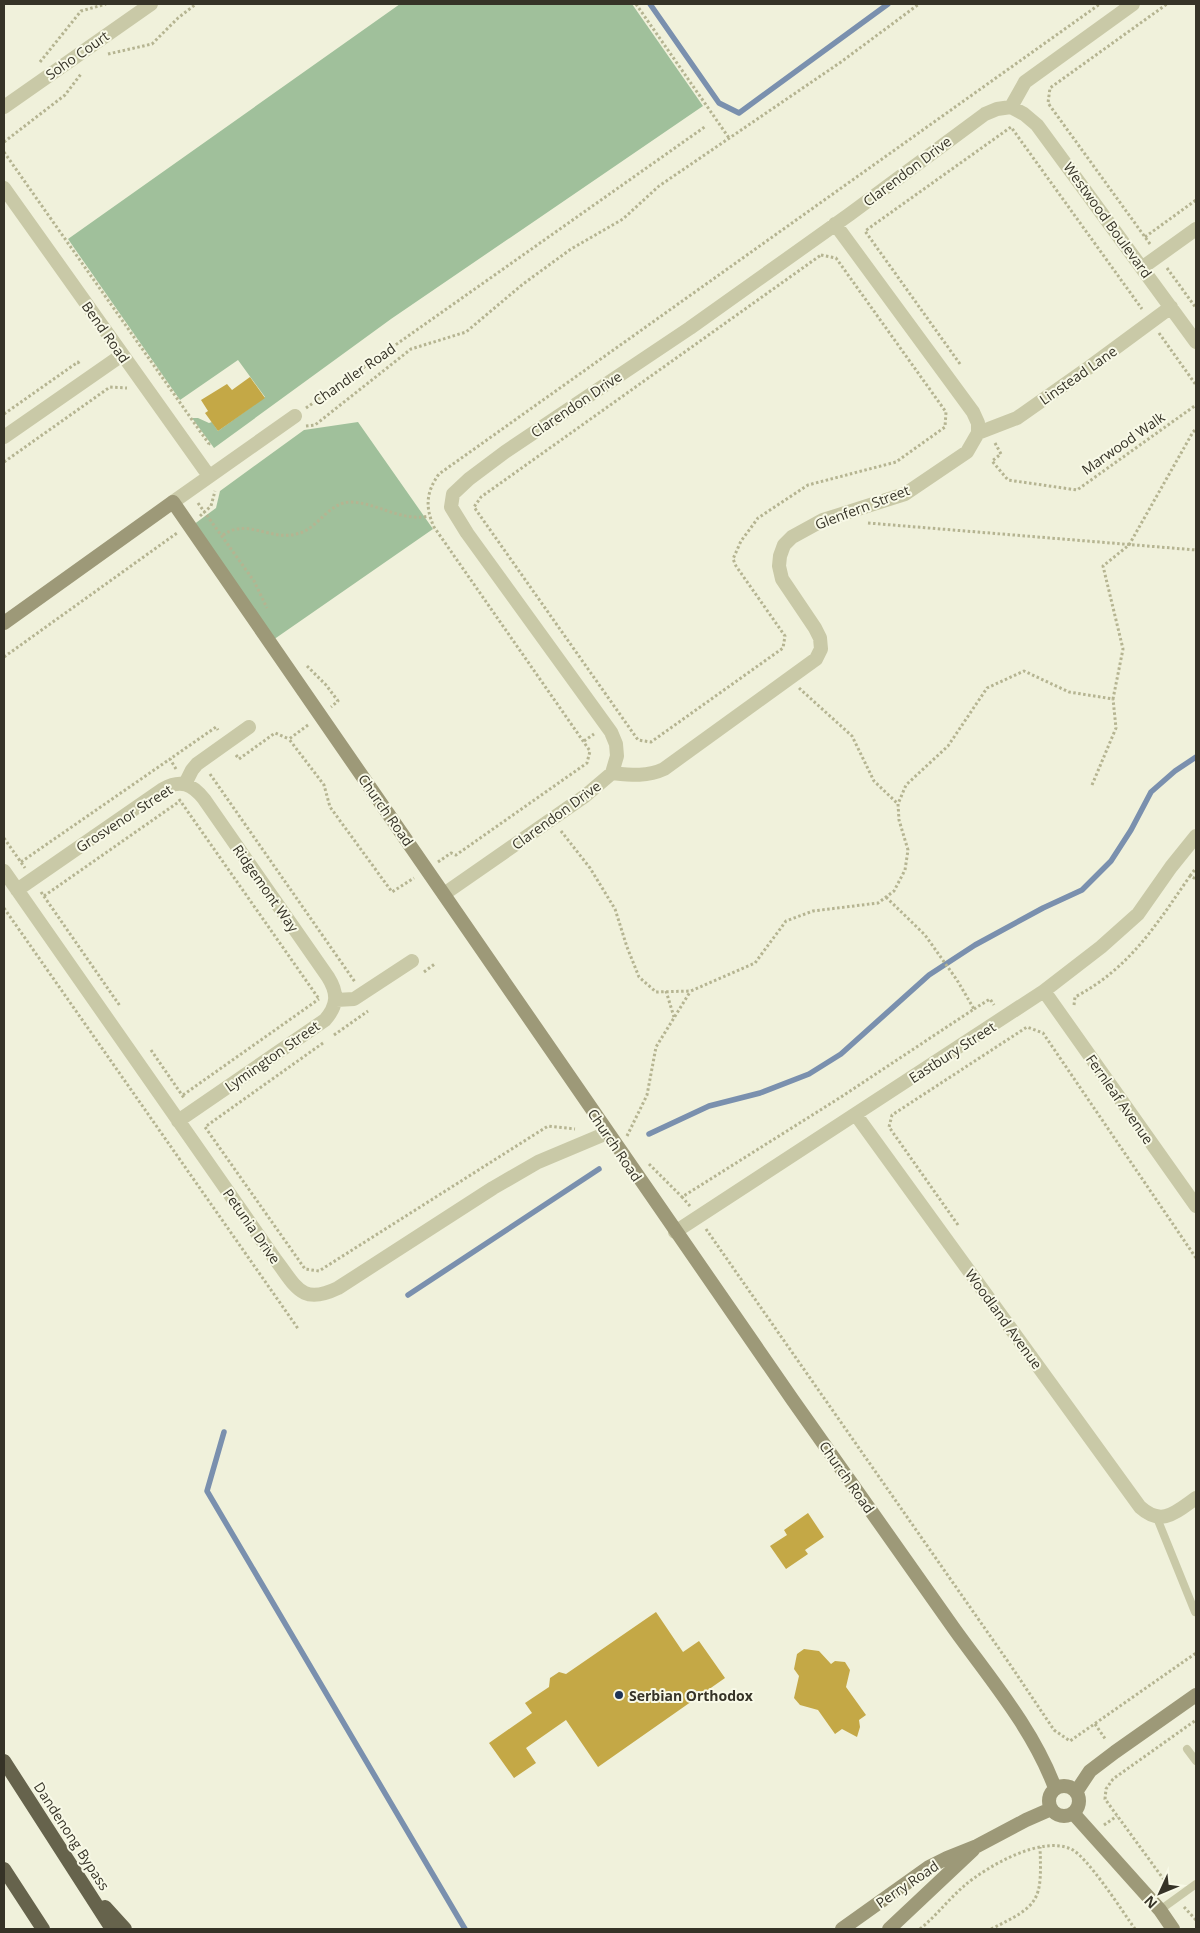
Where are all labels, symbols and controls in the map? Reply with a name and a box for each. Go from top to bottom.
street label: Soho Court [42,26,112,84]
street label: Clarendon Drive [859,132,955,210]
street label: Westwood Boulevard [1060,158,1156,282]
street label: Bend Road [78,297,134,367]
street label: Chandler Road [309,339,399,409]
street label: Linstead Lane [1035,341,1121,409]
street label: Clarendon Drive [527,366,625,441]
street label: Marwood Walk [1078,407,1169,479]
street label: Glenfern Street [812,480,912,534]
street label: Church Road [354,770,418,850]
street label: Clarendon Drive [508,776,604,854]
street label: Grosvenor Street [72,780,176,856]
street label: Ridgemont Way [229,841,304,936]
street label: Lymington Street [221,1016,323,1096]
street label: Eastbury Street [905,1017,999,1087]
street label: Fernleaf Avenue [1082,1050,1158,1148]
street label: Church Road [584,1105,646,1185]
street label: Petunia Drive [219,1185,285,1267]
street label: Woodland Avenue [961,1265,1047,1373]
street label: Church Road [815,1437,879,1517]
place label: Serbian Orthodox [629,1686,754,1705]
marker: Serbian Orthodox [613,1689,625,1701]
street label: Dandenong Bypass [30,1778,114,1894]
street label: Perry Road [872,1856,942,1912]
north arrow [1135,1868,1185,1918]
text: N [1139,1892,1161,1913]

